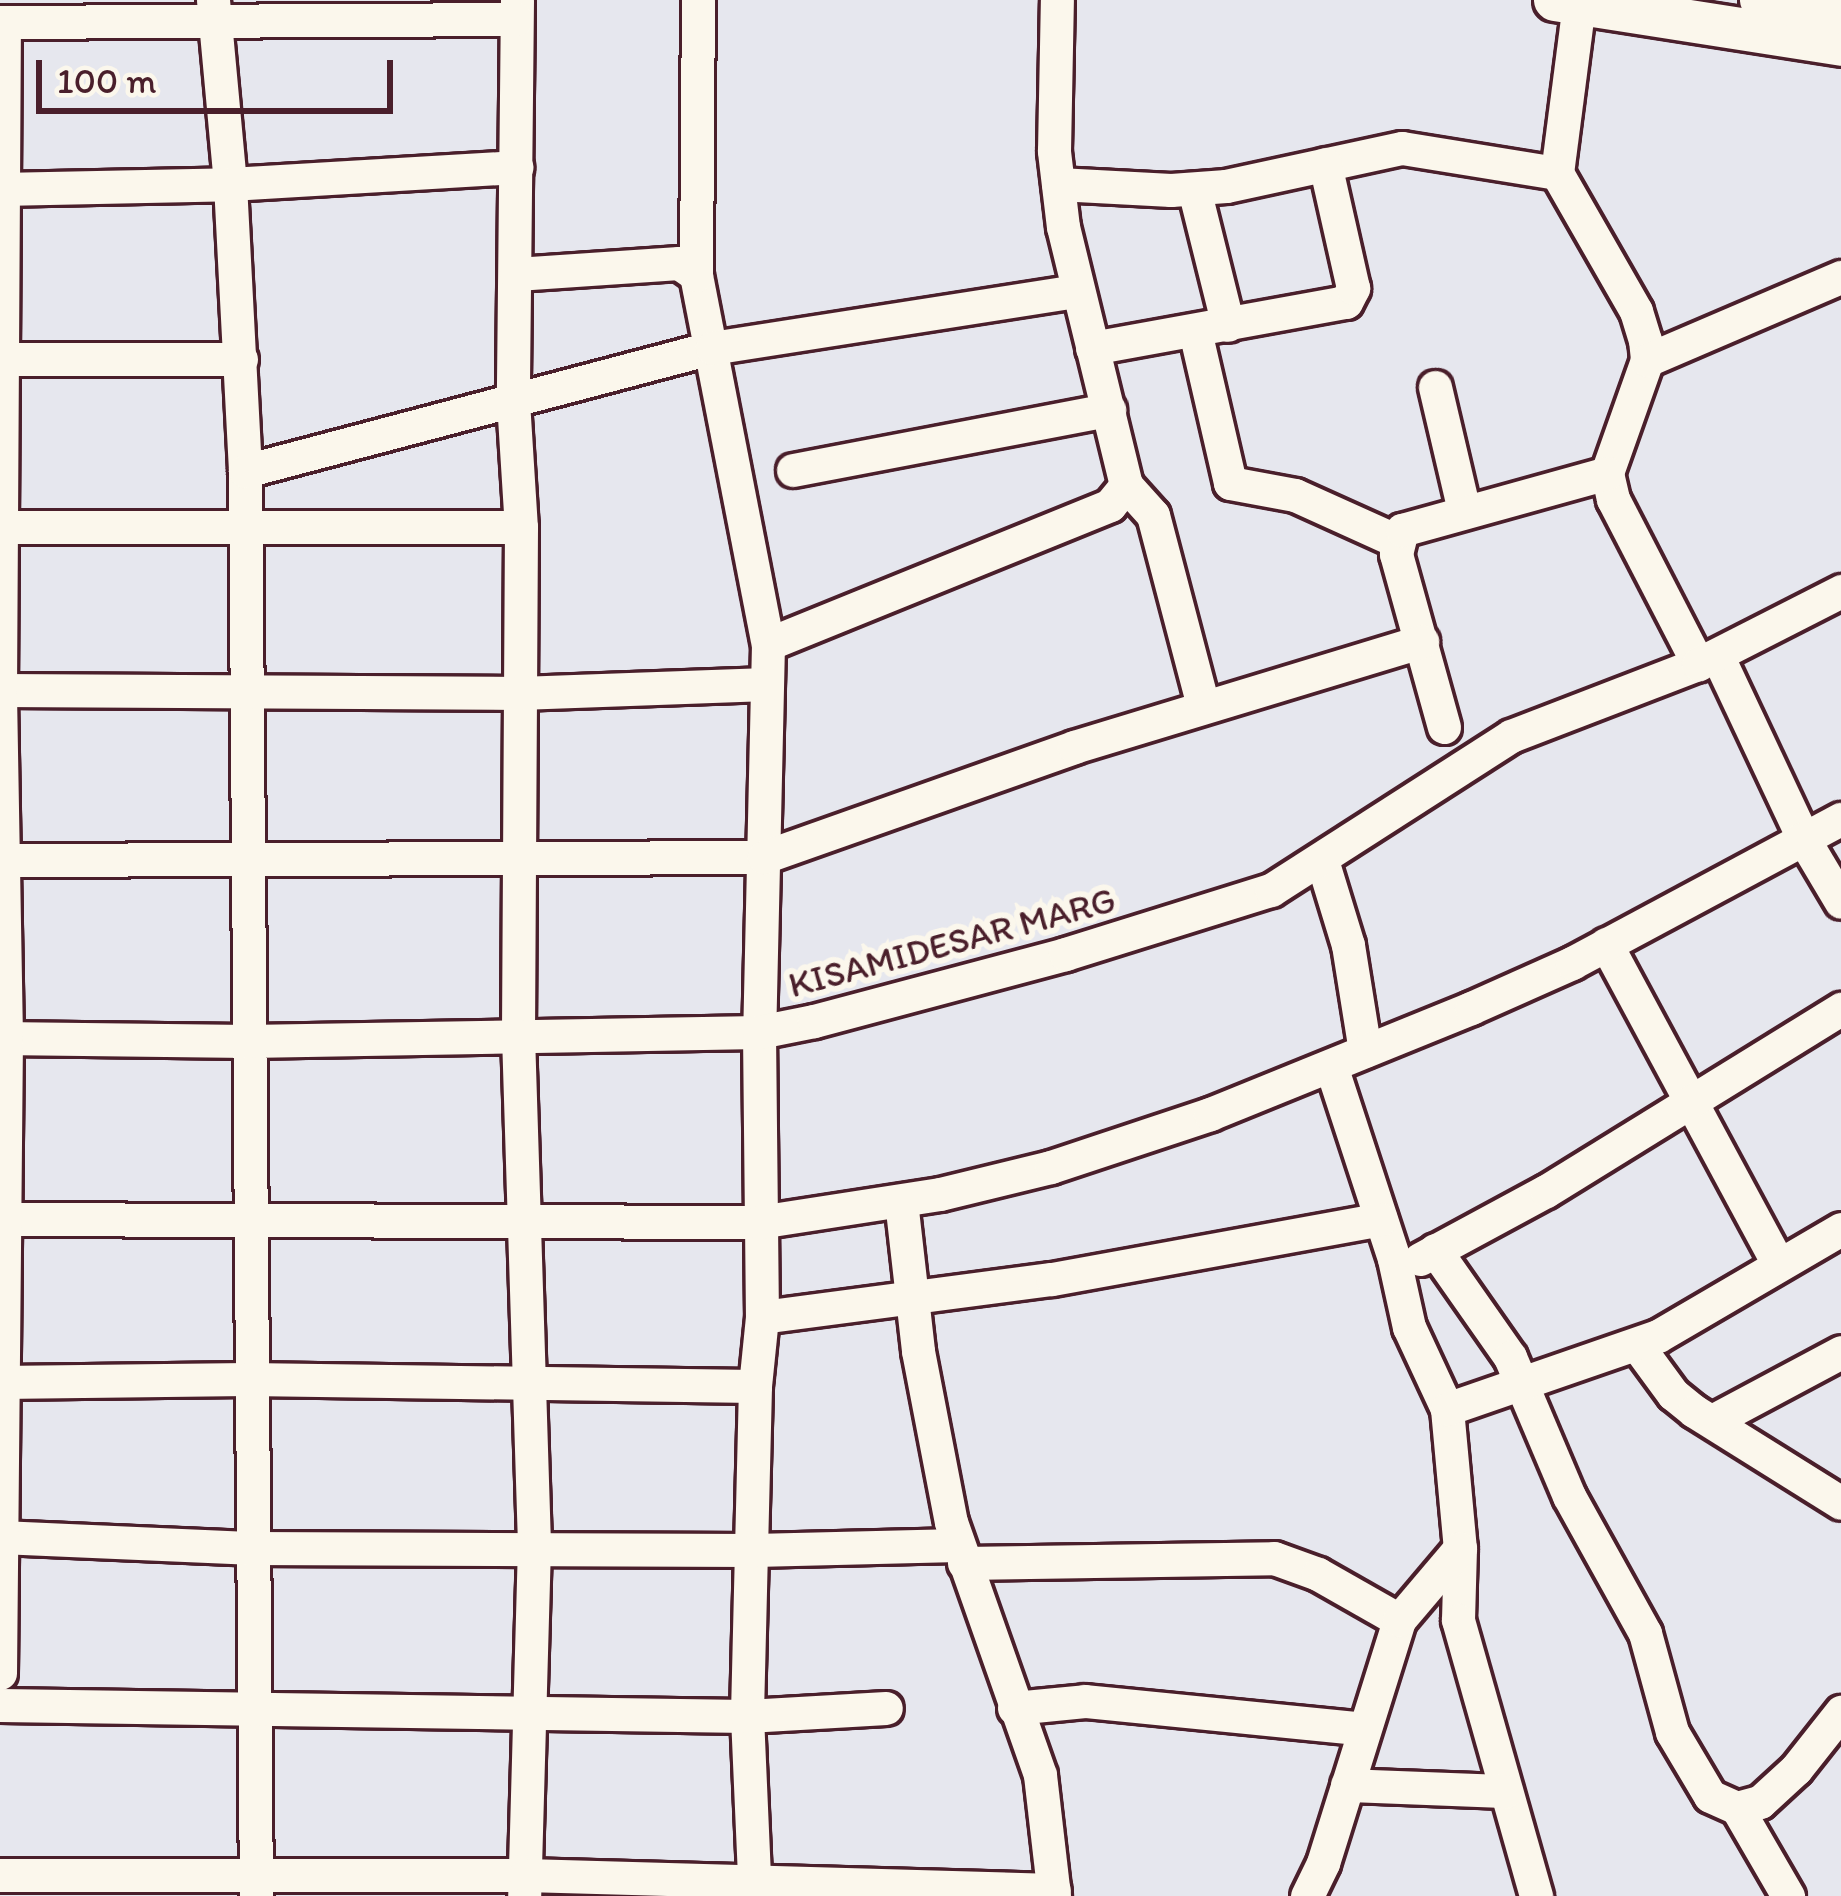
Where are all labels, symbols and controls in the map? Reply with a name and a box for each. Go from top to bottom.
scale bar [42,36,399,110]
text: 100 m [57,59,156,102]
street label: KISAMIDESAR MARG [784,878,1120,1006]

